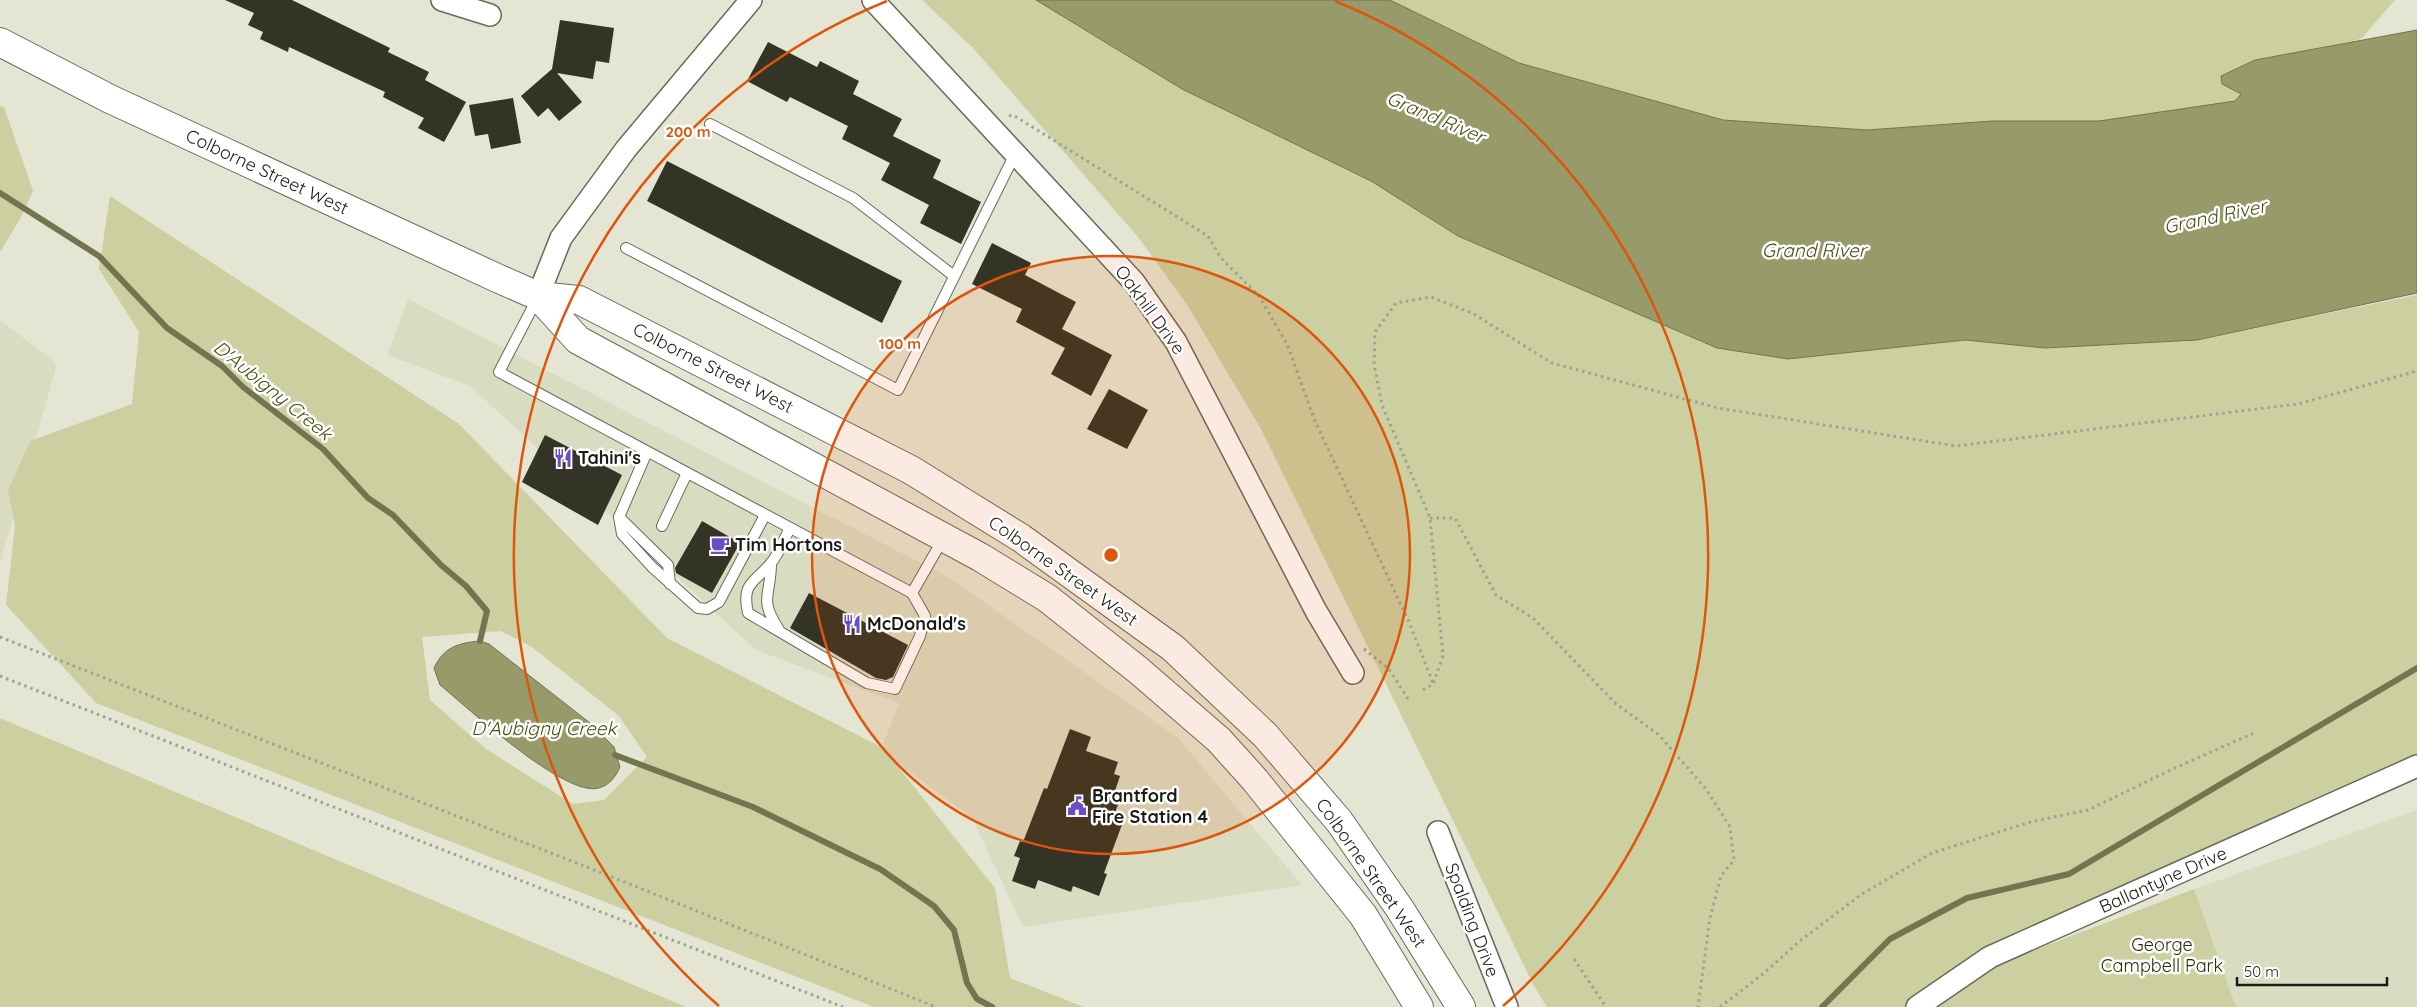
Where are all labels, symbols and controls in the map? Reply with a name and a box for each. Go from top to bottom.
water label: Grand River [1383,86,1491,149]
text: 200 m [666,122,711,141]
street label: Colborne Street West [182,124,352,219]
water label: Grand River [2161,193,2271,239]
water label: Grand River [1762,238,1869,262]
street label: Oakhill Drive [1110,261,1191,359]
street label: Colborne Street West [629,317,797,418]
text: 100 m [879,334,921,353]
water label: D'Aubigny Creek [209,335,339,446]
place label: Tahini's [578,446,641,469]
restaurant icon: Tahini's [552,447,574,469]
street label: Colborne Street West [984,510,1142,631]
place label: Tim Hortons [735,533,842,556]
cafe icon: Tim Hortons [709,534,731,556]
centre of rings [1102,546,1120,564]
place label: McDonald's [867,612,966,635]
restaurant icon: McDonald's [841,613,863,635]
water label: D'Aubigny Creek [471,716,619,740]
place label: Brantford Fire Station 4 [1092,784,1208,828]
street label: Colborne Street West [1311,794,1432,952]
public building icon: Brantford Fire Station 4 [1066,795,1088,817]
street label: Ballantyne Drive [2095,841,2230,918]
street label: Spalding Drive [1440,859,1505,980]
park label: George Campbell Park [2101,933,2223,977]
scale bar [2237,954,2387,986]
text: 50 m [2244,962,2279,981]

